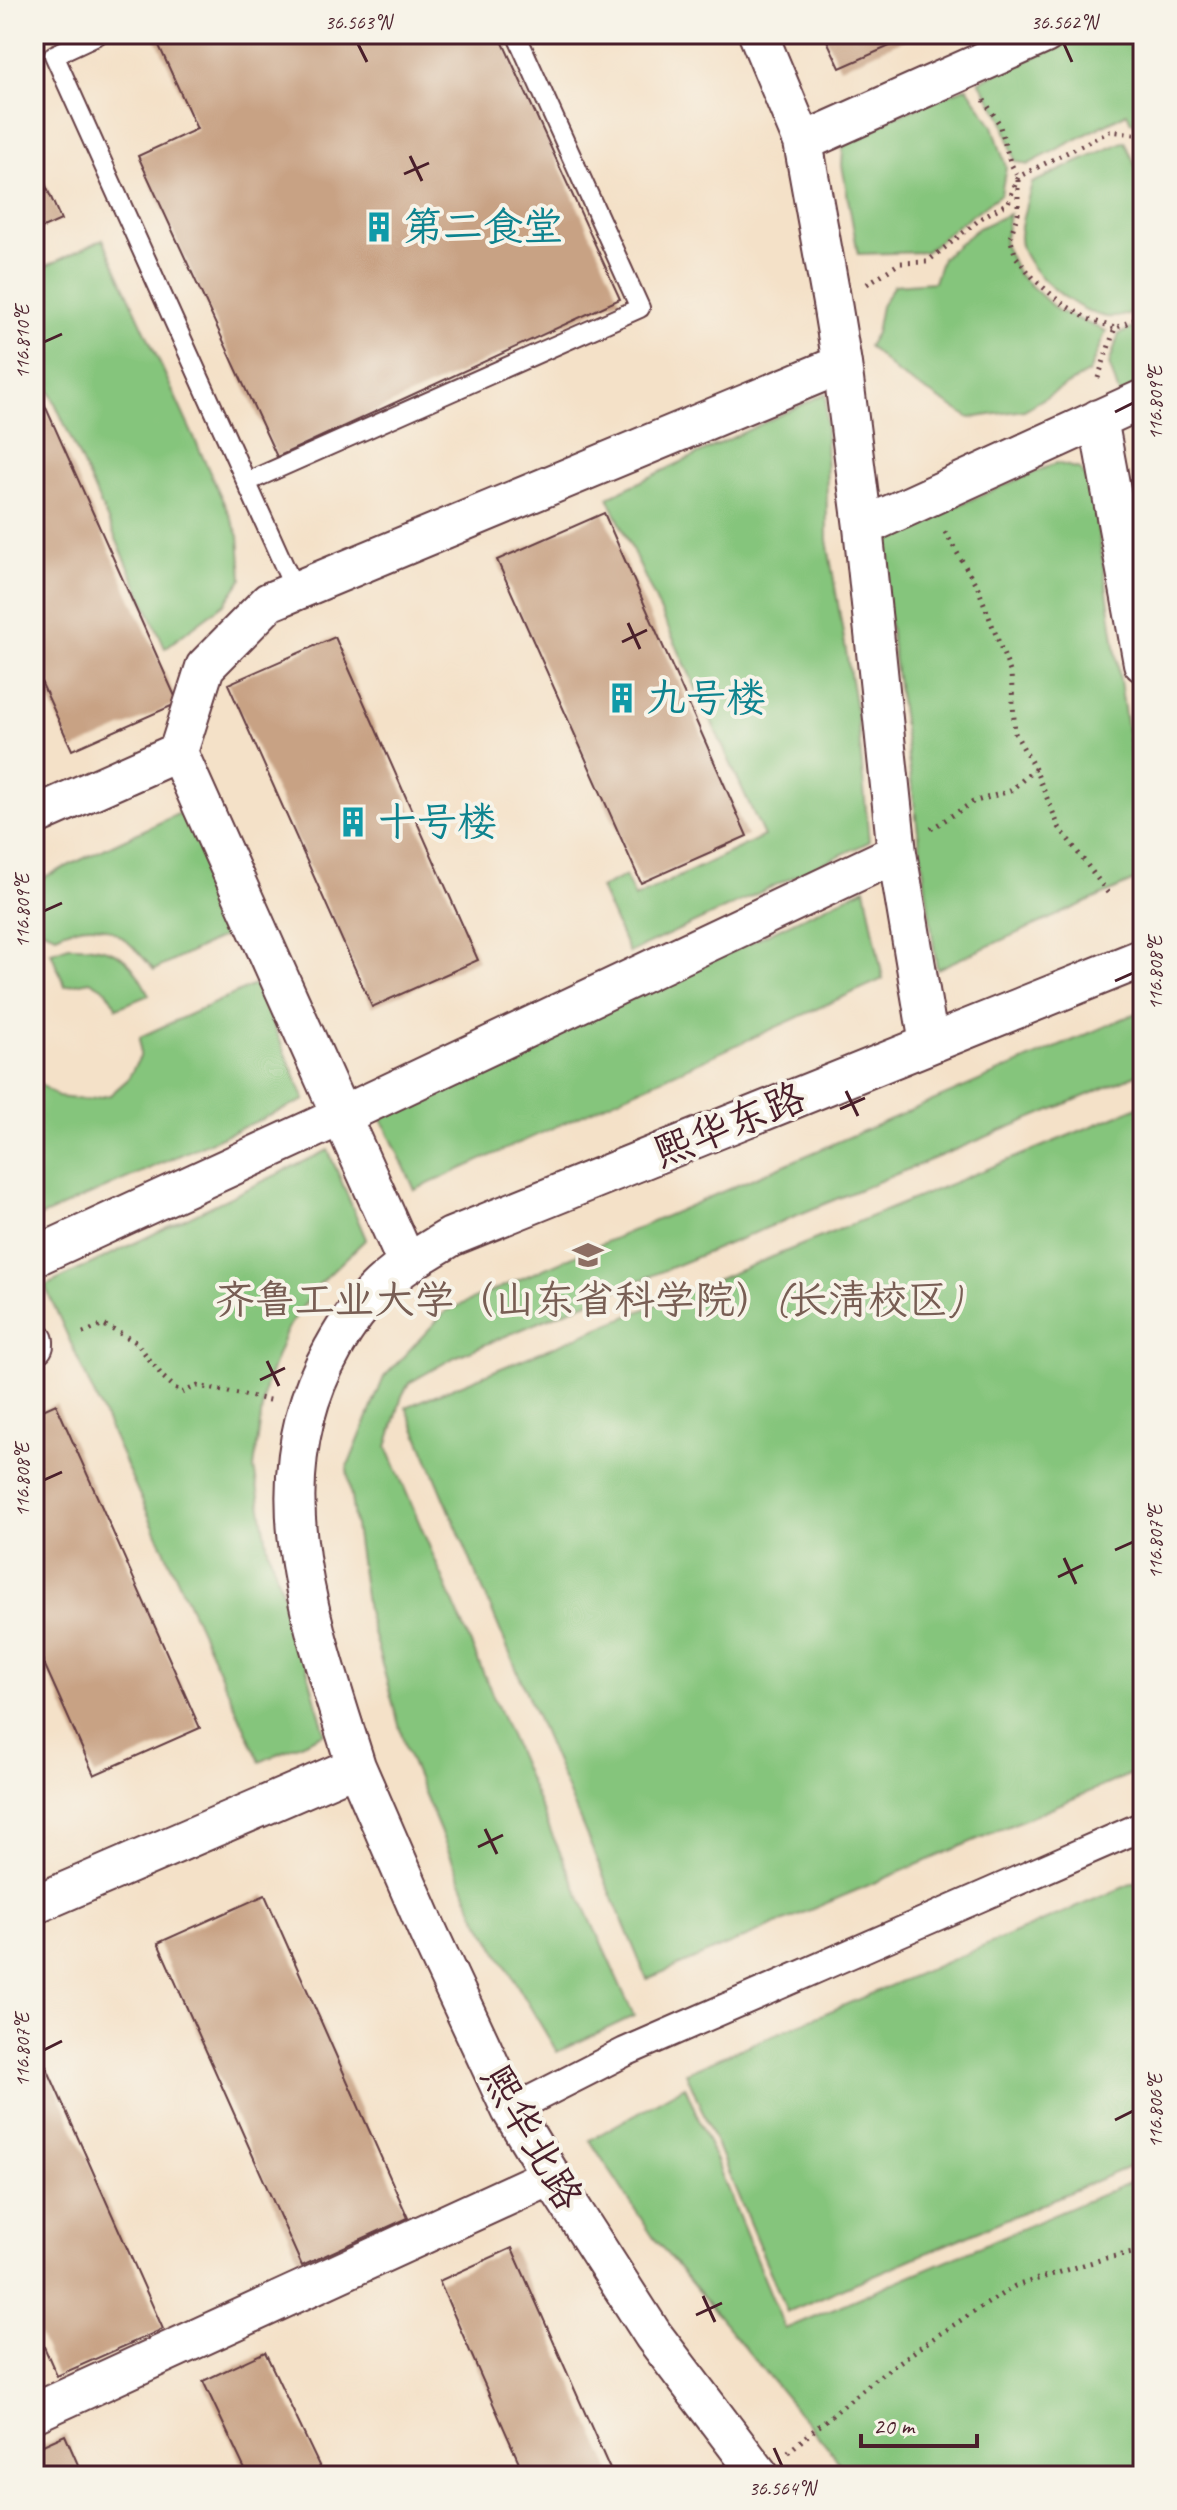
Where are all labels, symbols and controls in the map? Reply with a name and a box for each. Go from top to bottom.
text: 36.563°N [325,10,394,35]
text: 36.562°N [1031,10,1100,35]
place label: 第二食堂 [403,202,563,252]
building icon: 第二食堂 [362,210,396,244]
text: 116.810°E [10,302,35,379]
text: 116.809°E [1143,363,1168,440]
place label: 九号楼 [646,673,766,723]
building icon: 九号楼 [605,681,639,715]
place label: 十号楼 [377,797,497,847]
building icon: 十号楼 [336,805,370,839]
text: 116.809°E [10,871,35,948]
text: 116.808°E [1143,933,1168,1010]
street label: 熙华东路 [645,1072,813,1178]
school or university icon: 齐鲁工业大学（山东省科学院）(长清校区) [571,1238,605,1272]
place label: 齐鲁工业大学（山东省科学院）(长清校区) [215,1275,963,1325]
text: 116.808°E [10,1440,35,1517]
text: 116.807°E [1143,1502,1168,1579]
text: 116.807°E [10,2010,35,2087]
street label: 熙华北路 [470,2055,594,2219]
text: 116.806°E [1143,2071,1168,2148]
scale bar [861,2398,977,2448]
text: 20 m [873,2411,916,2441]
text: 36.564°N [749,2476,818,2501]

